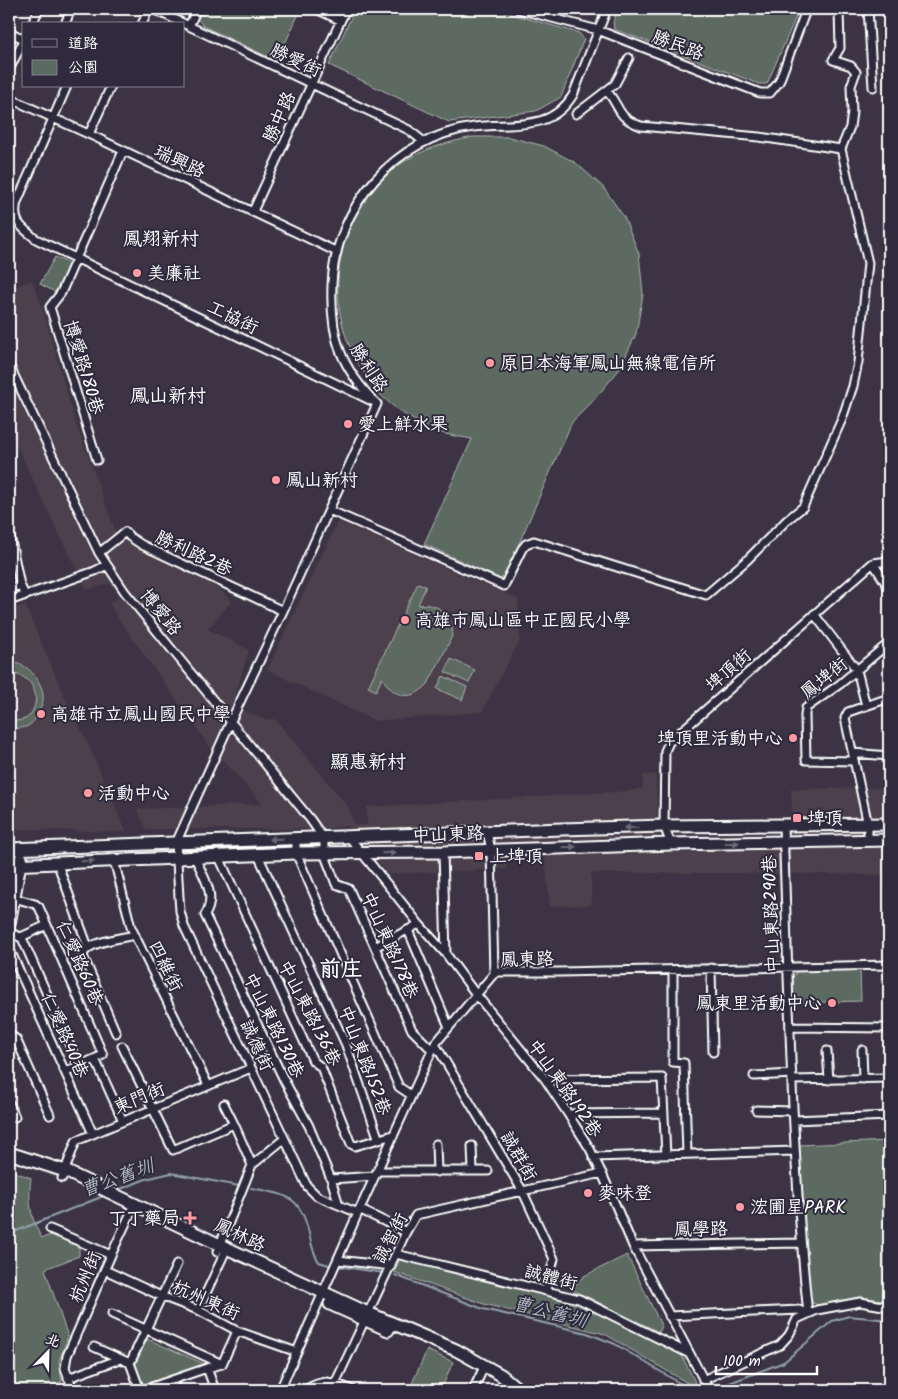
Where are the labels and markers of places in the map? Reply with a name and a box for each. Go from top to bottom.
place label: 美廉社 [147,260,201,289]
marker: 美廉社 [131,267,143,279]
place label: 原日本海軍鳳山無線電信所 [500,350,716,379]
marker: 原日本海軍鳳山無線電信所 [484,357,496,369]
place label: 愛上鮮水果 [358,411,448,440]
marker: 愛上鮮水果 [342,418,354,430]
place label: 鳳山新村 [286,467,358,496]
marker: 鳳山新村 [270,474,282,486]
place label: 高雄市鳳山區中正國民小學 [415,607,631,636]
marker: 高雄市鳳山區中正國民小學 [399,614,411,626]
place label: 高雄市立鳳山國民中學 [51,701,231,730]
marker: 高雄市立鳳山國民中學 [35,708,47,720]
place label: 埤頂里活動中心 [657,725,783,754]
marker: 埤頂里活動中心 [787,732,799,744]
place label: 活動中心 [98,780,170,809]
marker: 活動中心 [82,787,94,799]
place label: 埤頂 [807,805,843,834]
marker: 埤頂 [791,812,803,824]
place label: 上埤頂 [489,843,543,872]
marker: 上埤頂 [473,850,485,862]
place label: 鳳東里活動中心 [696,990,822,1019]
marker: 鳳東里活動中心 [826,997,838,1009]
place label: 麥味登 [598,1180,652,1209]
marker: 麥味登 [582,1187,594,1199]
place label: 浤圃星PARK [750,1194,846,1223]
marker: 浤圃星PARK [734,1201,746,1213]
place label: 丁丁藥局 [108,1205,180,1234]
marker: 丁丁藥局 [184,1212,196,1224]

